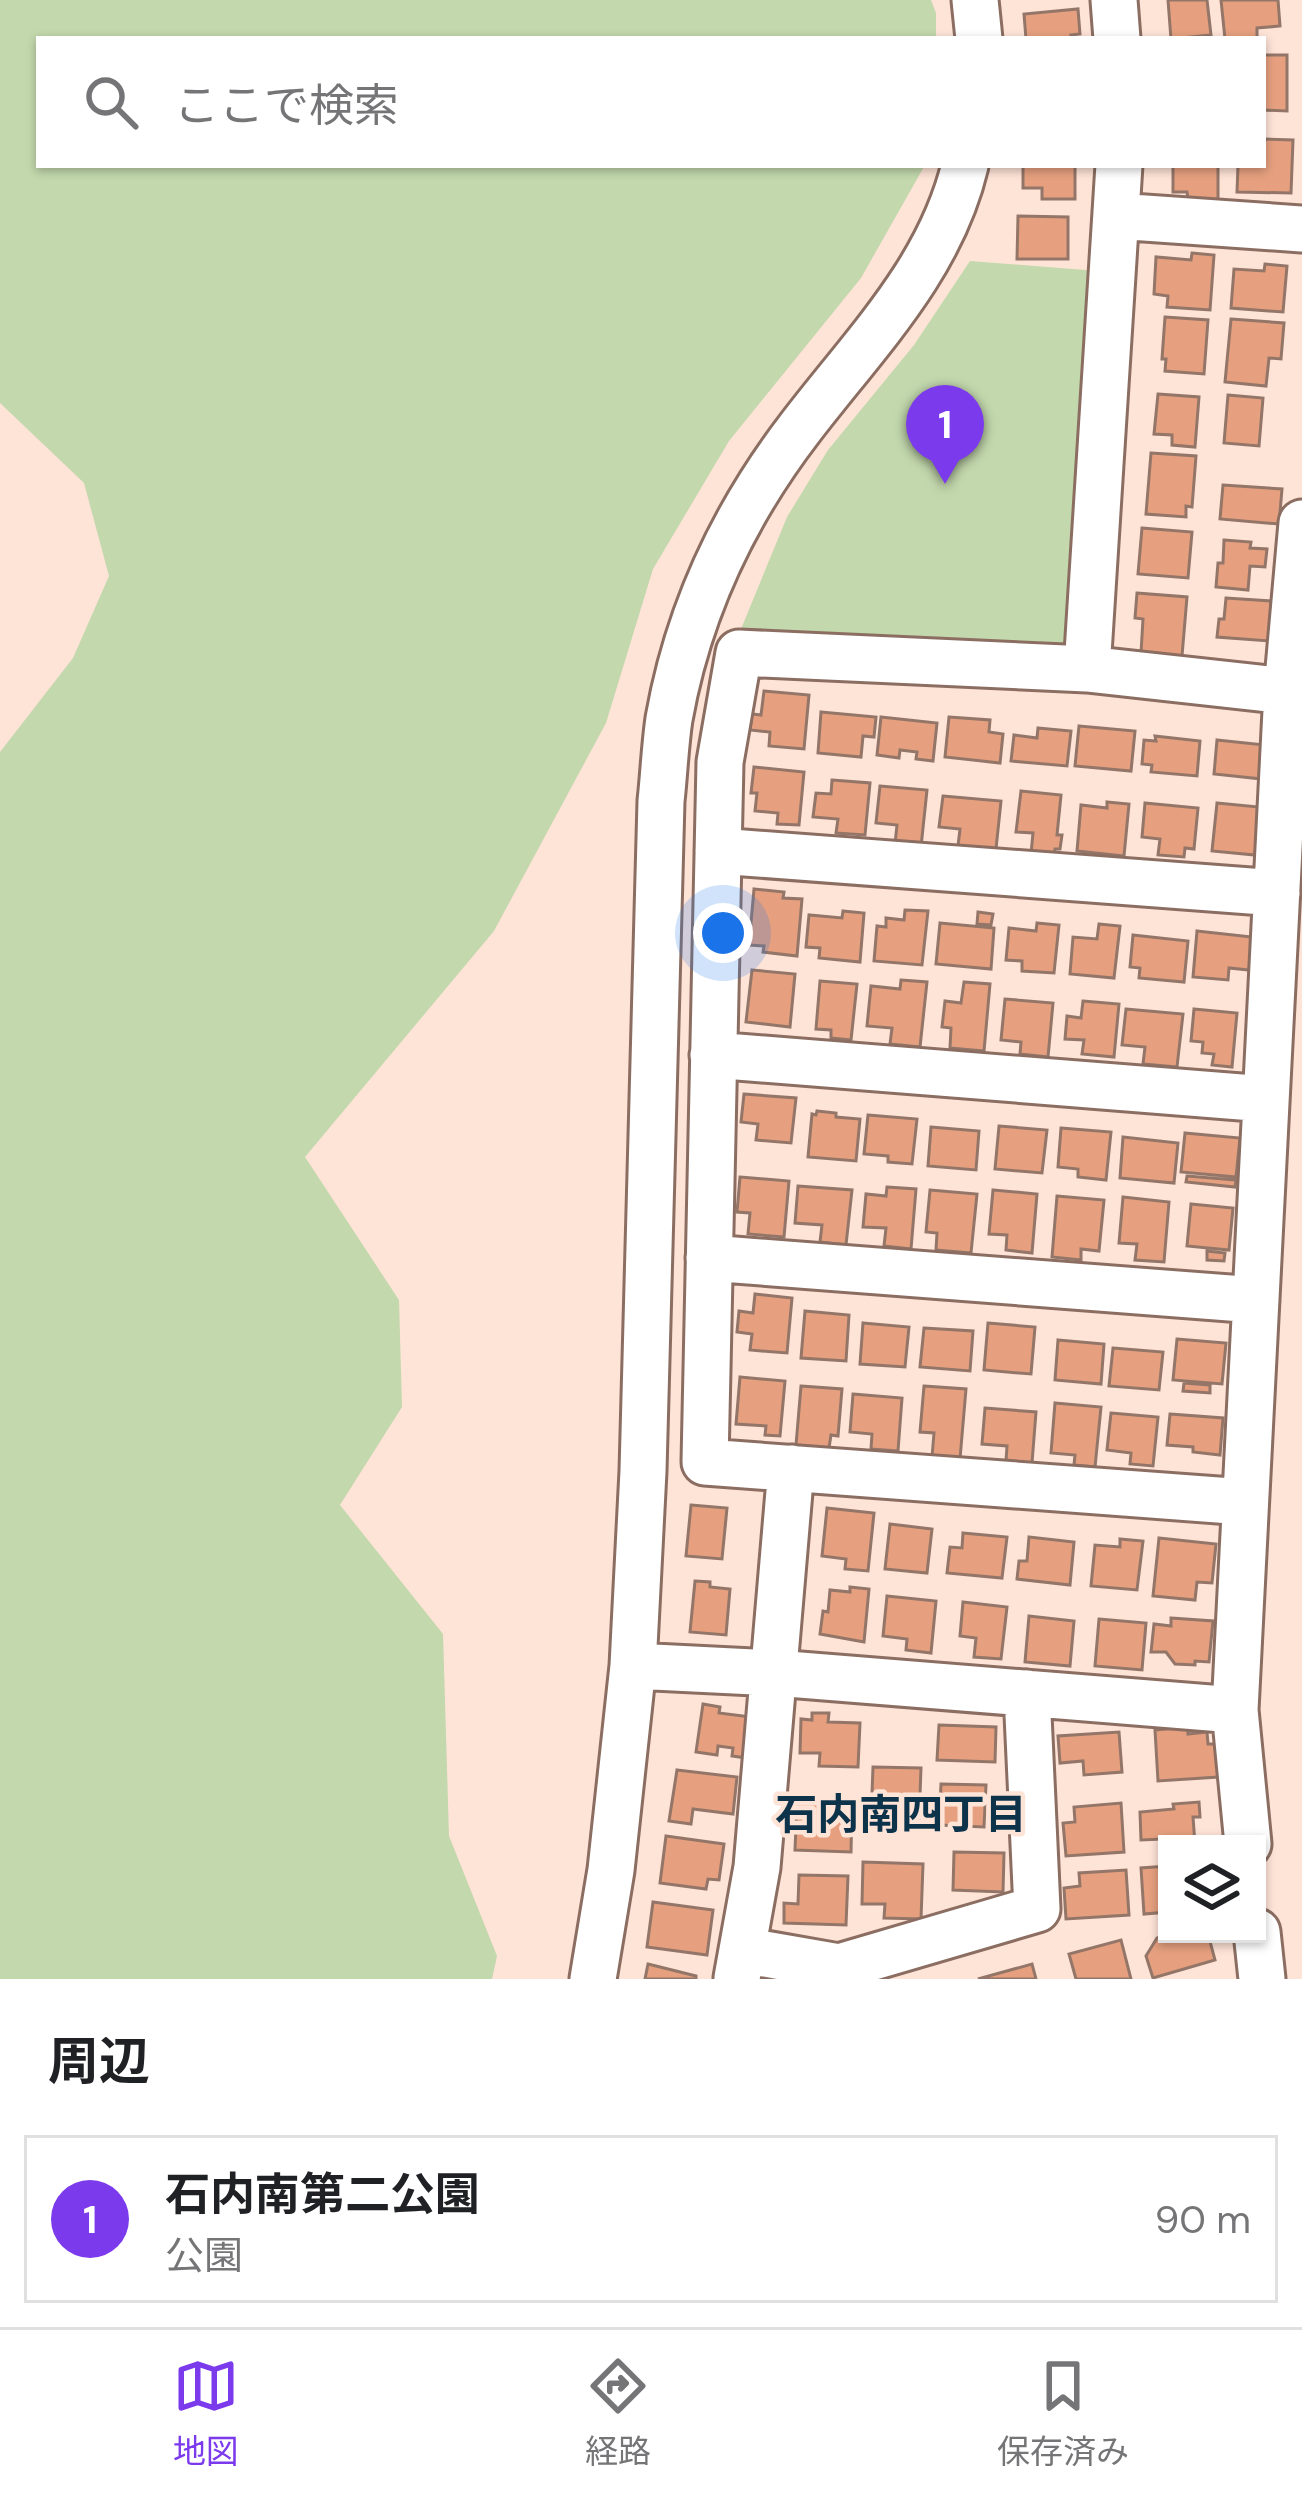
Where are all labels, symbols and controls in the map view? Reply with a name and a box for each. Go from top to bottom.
search box [36,36,1266,168]
icon: search [78,69,144,135]
text: ここで検索 [174,76,399,135]
pin: 1 [906,385,984,484]
your location [693,903,753,963]
district label: 石内南四丁目 [775,1787,1027,1842]
map controls [1158,1835,1266,1943]
button: layers [1158,1835,1266,1943]
text: 周辺 [48,2028,150,2095]
text: 石内南第二公園 [165,2165,480,2224]
text: 1 [83,2194,97,2245]
text: 90 m [1155,2194,1251,2245]
text: 公園 [165,2230,243,2281]
tab: 地図 [173,2353,239,2473]
tab: 経路 [585,2353,651,2473]
tab: 保存済み [997,2353,1129,2473]

